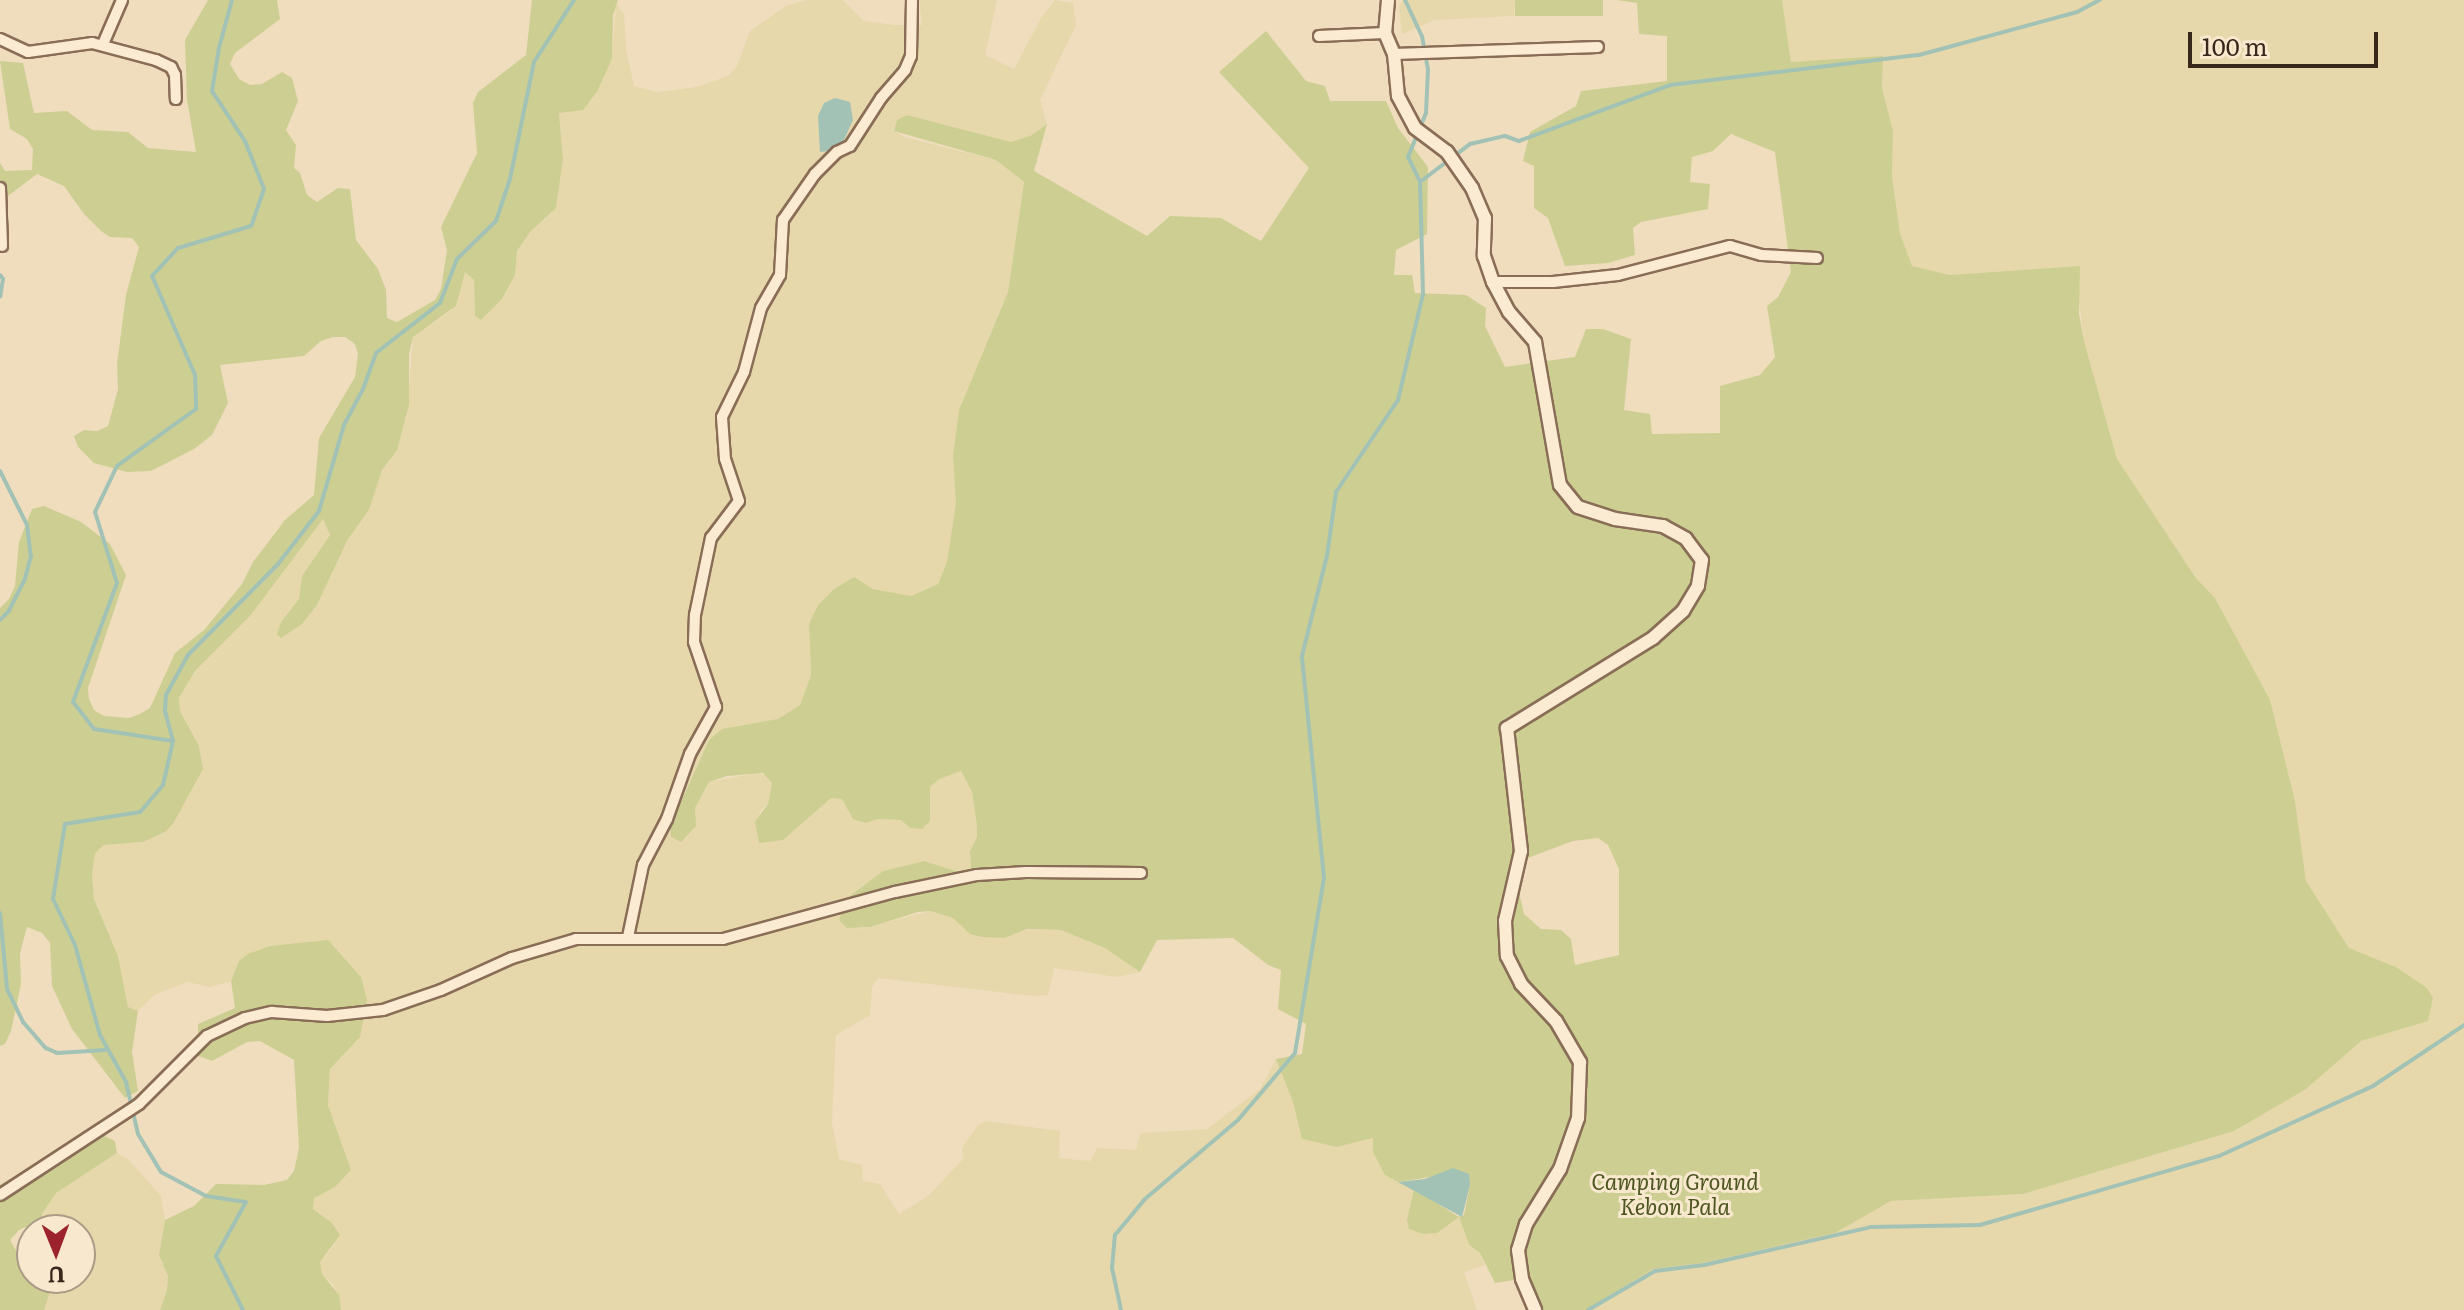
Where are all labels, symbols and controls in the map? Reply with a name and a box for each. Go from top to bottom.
scale bar [2192,16,2382,66]
text: 100 m [2202,28,2268,63]
park label: Camping Ground Kebon Pala [1591,1167,1759,1218]
north arrow [16,1214,96,1294]
text: U [47,1260,65,1293]

